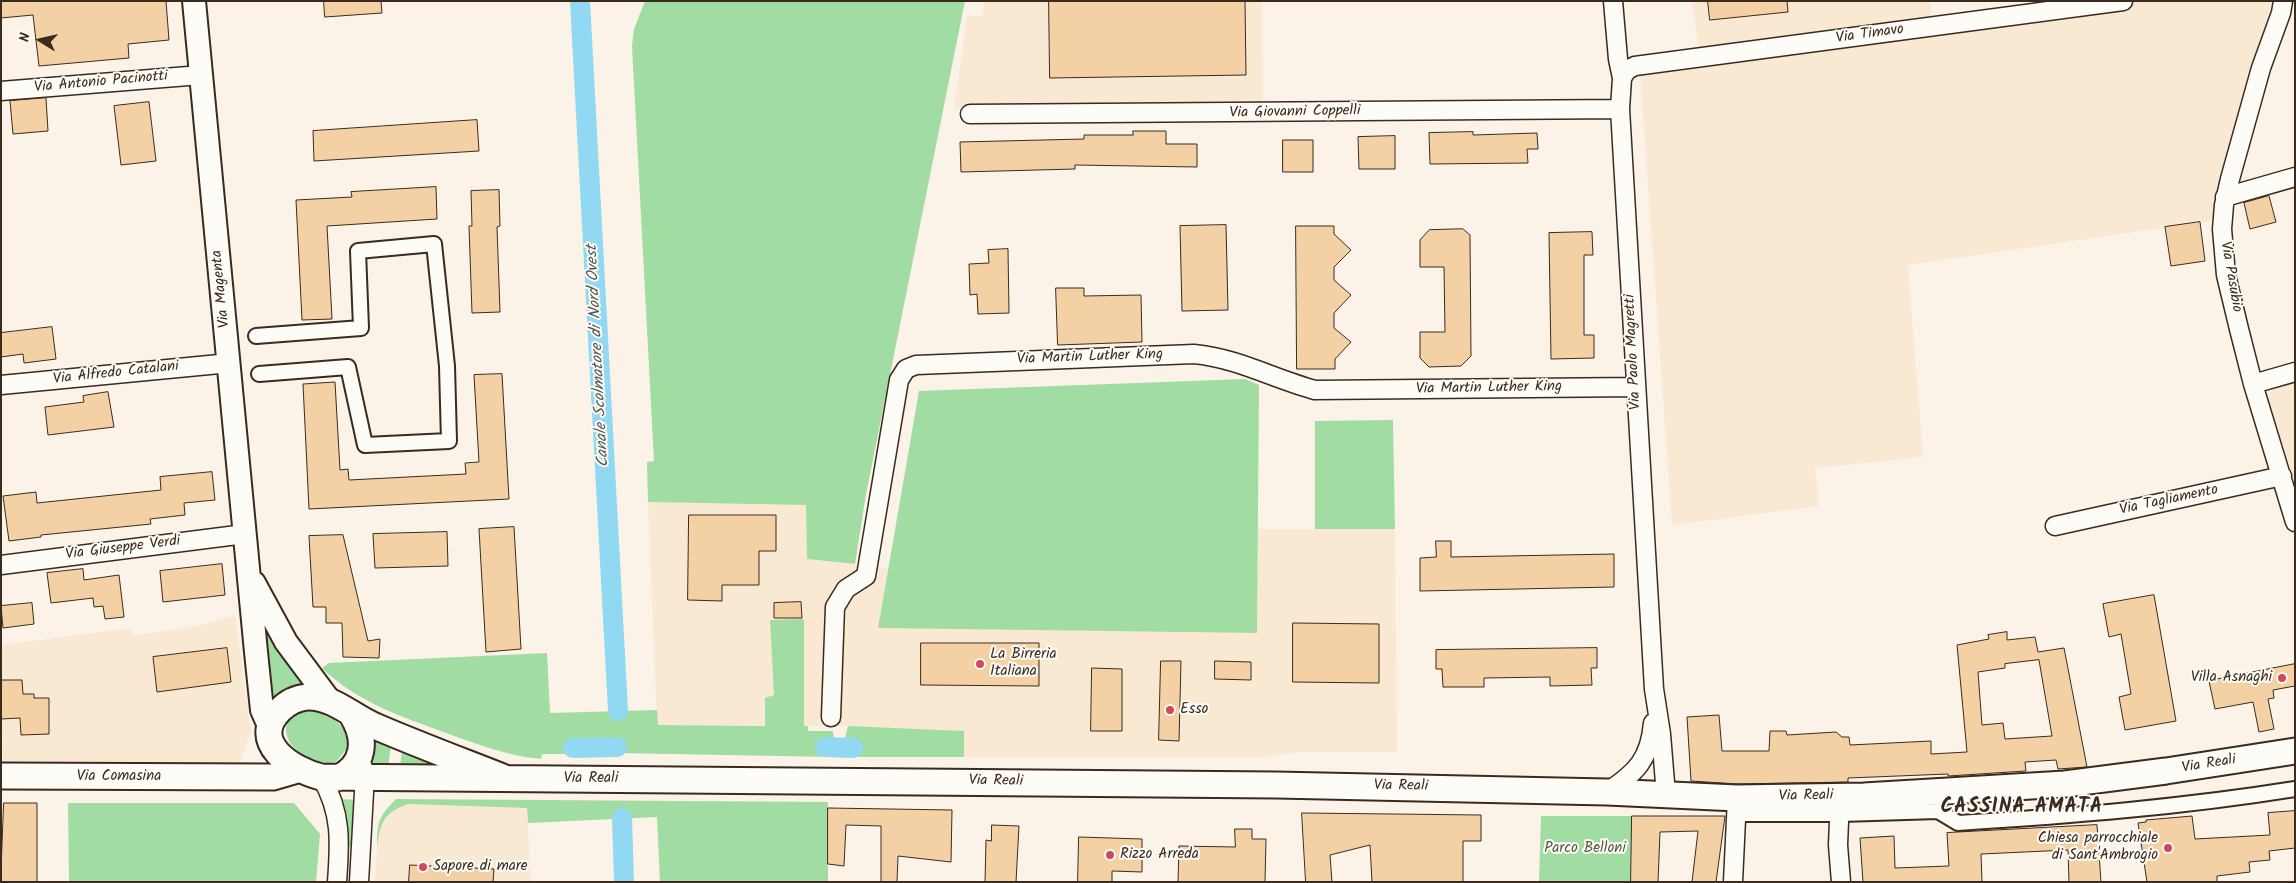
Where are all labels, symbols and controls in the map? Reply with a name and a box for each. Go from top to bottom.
north arrow [15,15,65,65]
street label: Via Timavo [1835,21,1905,49]
text: N [14,31,37,44]
street label: Via Antonio Pacinotti [33,68,169,98]
street label: Via Giovanni Coppelli [1229,103,1361,123]
street label: Via Pasubio [2215,240,2245,314]
water label: Canale Scolmatore di Nord Ovest [584,244,614,468]
street label: Via Magenta [209,249,235,329]
street label: Via Paolo Magretti [1622,294,1646,410]
street label: Via Martin Luther King [1017,346,1163,370]
street label: Via Alfredo Catalani [52,358,180,390]
street label: Via Martin Luther King [1416,379,1562,399]
street label: Via Tagliamento [2118,482,2220,520]
street label: Via Giuseppe Verdi [65,533,181,565]
place label: La Birreria Italiana [990,646,1057,681]
marker: La Birreria Italiana [974,658,986,670]
place label: Villa Asnaghi [2191,669,2272,687]
marker: Villa Asnaghi [2276,672,2288,684]
place label: Esso [1180,701,1208,719]
marker: Esso [1164,704,1176,716]
street label: Via Reali [2181,752,2237,778]
street label: Via Comasina [77,768,161,786]
street label: Via Reali [564,770,618,788]
street label: Via Reali [969,773,1023,791]
street label: Via Reali [1374,778,1428,796]
street label: Via Reali [1779,788,1833,806]
district label: CASSINA AMATA [1939,797,2105,821]
place label: Chiesa parrocchiale di Sant'Ambrogio [2038,830,2158,865]
park label: Parco Belloni [1544,840,1626,858]
marker: Chiesa parrocchiale di Sant'Ambrogio [2162,842,2174,854]
place label: Rizzo Arreda [1120,846,1199,864]
marker: Rizzo Arreda [1104,849,1116,861]
place label: Sapore di mare [433,858,527,876]
marker: Sapore di mare [417,861,429,873]

